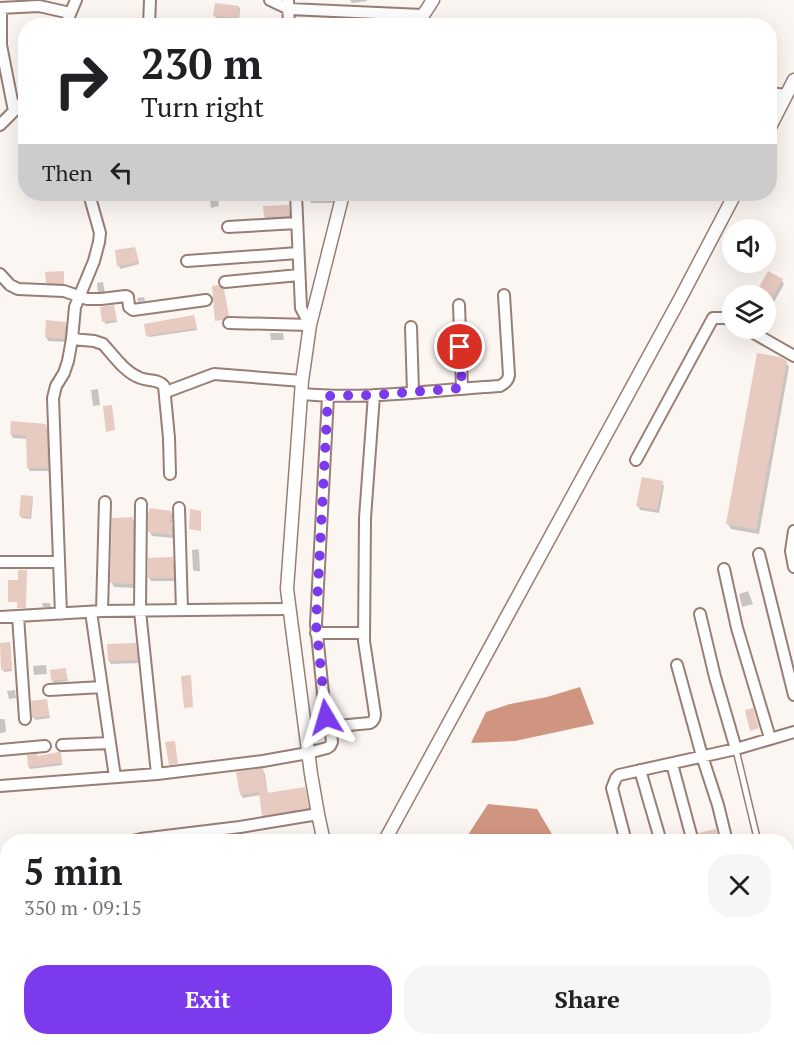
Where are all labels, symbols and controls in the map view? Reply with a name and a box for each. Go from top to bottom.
text: 230 m [141,35,262,91]
icon: right [42,42,120,120]
text: Turn right [141,89,264,125]
icon: left [105,156,138,189]
text: Then [42,158,93,187]
map controls [722,219,776,339]
button: sound [722,219,776,273]
button: layers [722,285,776,339]
pin [434,321,485,372]
icon: arrive [443,330,476,363]
position arrow [294,685,358,749]
text: 5 min [24,848,122,895]
button: close [708,854,771,917]
text: 350 m · 09:15 [24,894,142,921]
button: Exit [24,965,392,1034]
button: Share [404,965,771,1034]

